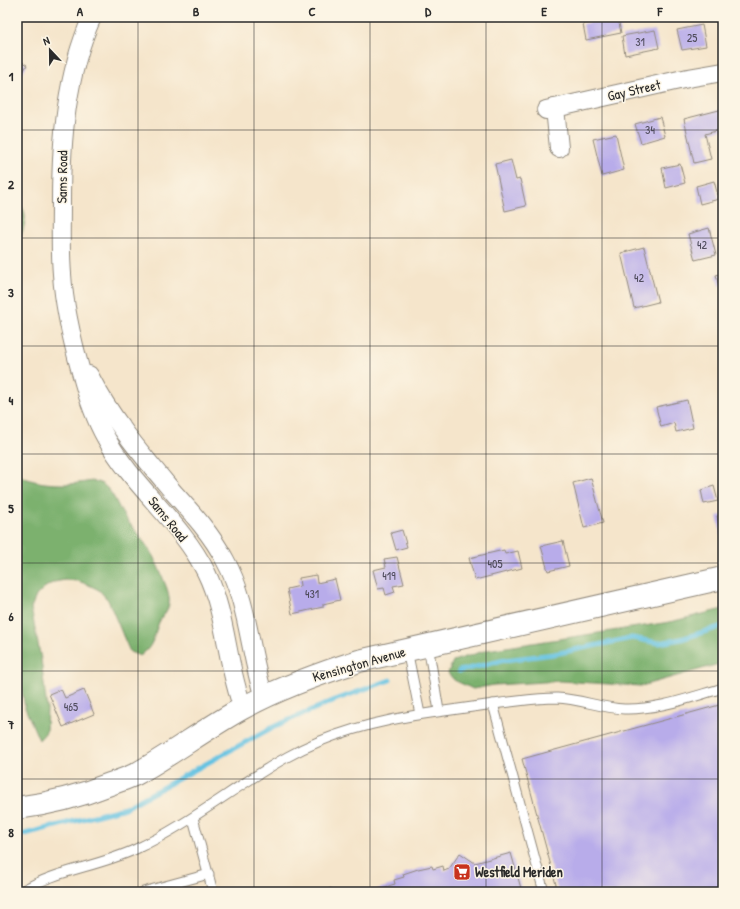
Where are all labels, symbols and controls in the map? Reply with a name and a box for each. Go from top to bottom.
text: A [77,2,84,20]
text: B [193,2,200,20]
text: C [308,2,316,20]
text: D [425,2,432,20]
text: E [541,2,547,20]
text: F [657,2,664,20]
house number: 25 [687,29,697,46]
north arrow [30,30,70,70]
text: N [41,33,52,48]
house number: 31 [635,33,645,50]
text: 1 [9,67,14,85]
street label: Gay Street [605,74,663,106]
house number: 34 [645,121,655,138]
street label: Sams Road [52,150,71,204]
text: 2 [8,175,15,193]
house number: 42 [697,236,707,253]
house number: 42 [634,269,644,286]
text: 3 [8,283,14,301]
text: 4 [9,391,14,409]
street label: Sams Road [144,492,193,546]
text: 5 [8,499,14,517]
house number: 405 [488,555,502,572]
house number: 419 [382,567,396,584]
house number: 431 [305,585,319,602]
text: 6 [8,607,14,625]
street label: Kensington Avenue [310,641,408,687]
house number: 465 [64,698,78,715]
text: 7 [7,715,15,733]
text: 8 [8,823,14,841]
supermarket icon: Westfield Meriden [452,862,472,882]
place label: Westfield Meriden [475,862,563,881]

